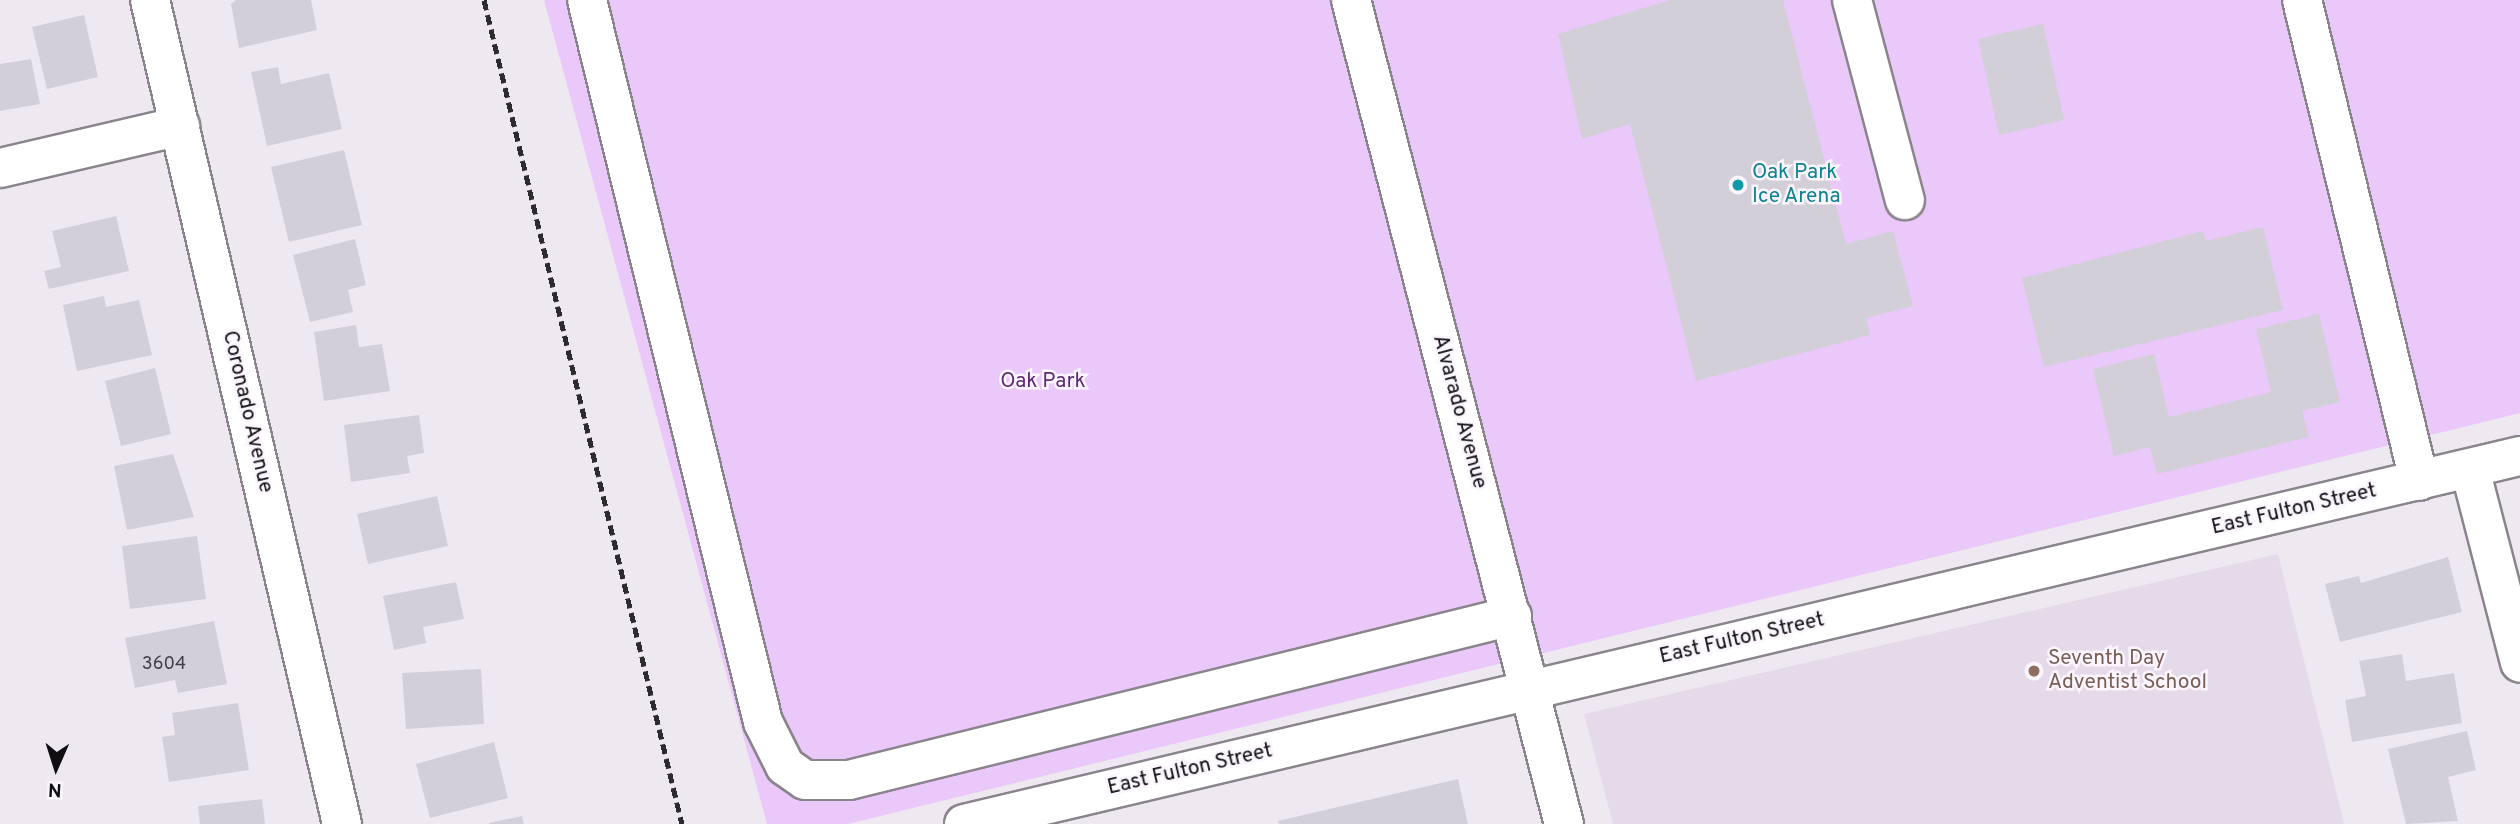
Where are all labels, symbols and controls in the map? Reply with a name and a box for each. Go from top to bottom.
place label: Oak Park Ice Arena [1752,160,1841,210]
marker: Oak Park Ice Arena [1730,177,1746,193]
street label: Coronado Avenue [216,328,278,496]
street label: Alvarado Avenue [1426,332,1492,492]
park label: Oak Park [1000,369,1086,395]
street label: East Fulton Street [2209,479,2379,541]
street label: East Fulton Street [1657,608,1827,670]
place label: Seventh Day Adventist School [2048,646,2207,696]
house number: 3604 [142,654,186,676]
marker: Seventh Day Adventist School [2026,663,2042,679]
north arrow [21,733,91,803]
street label: East Fulton Street [1105,739,1275,801]
text: N [47,777,62,801]

